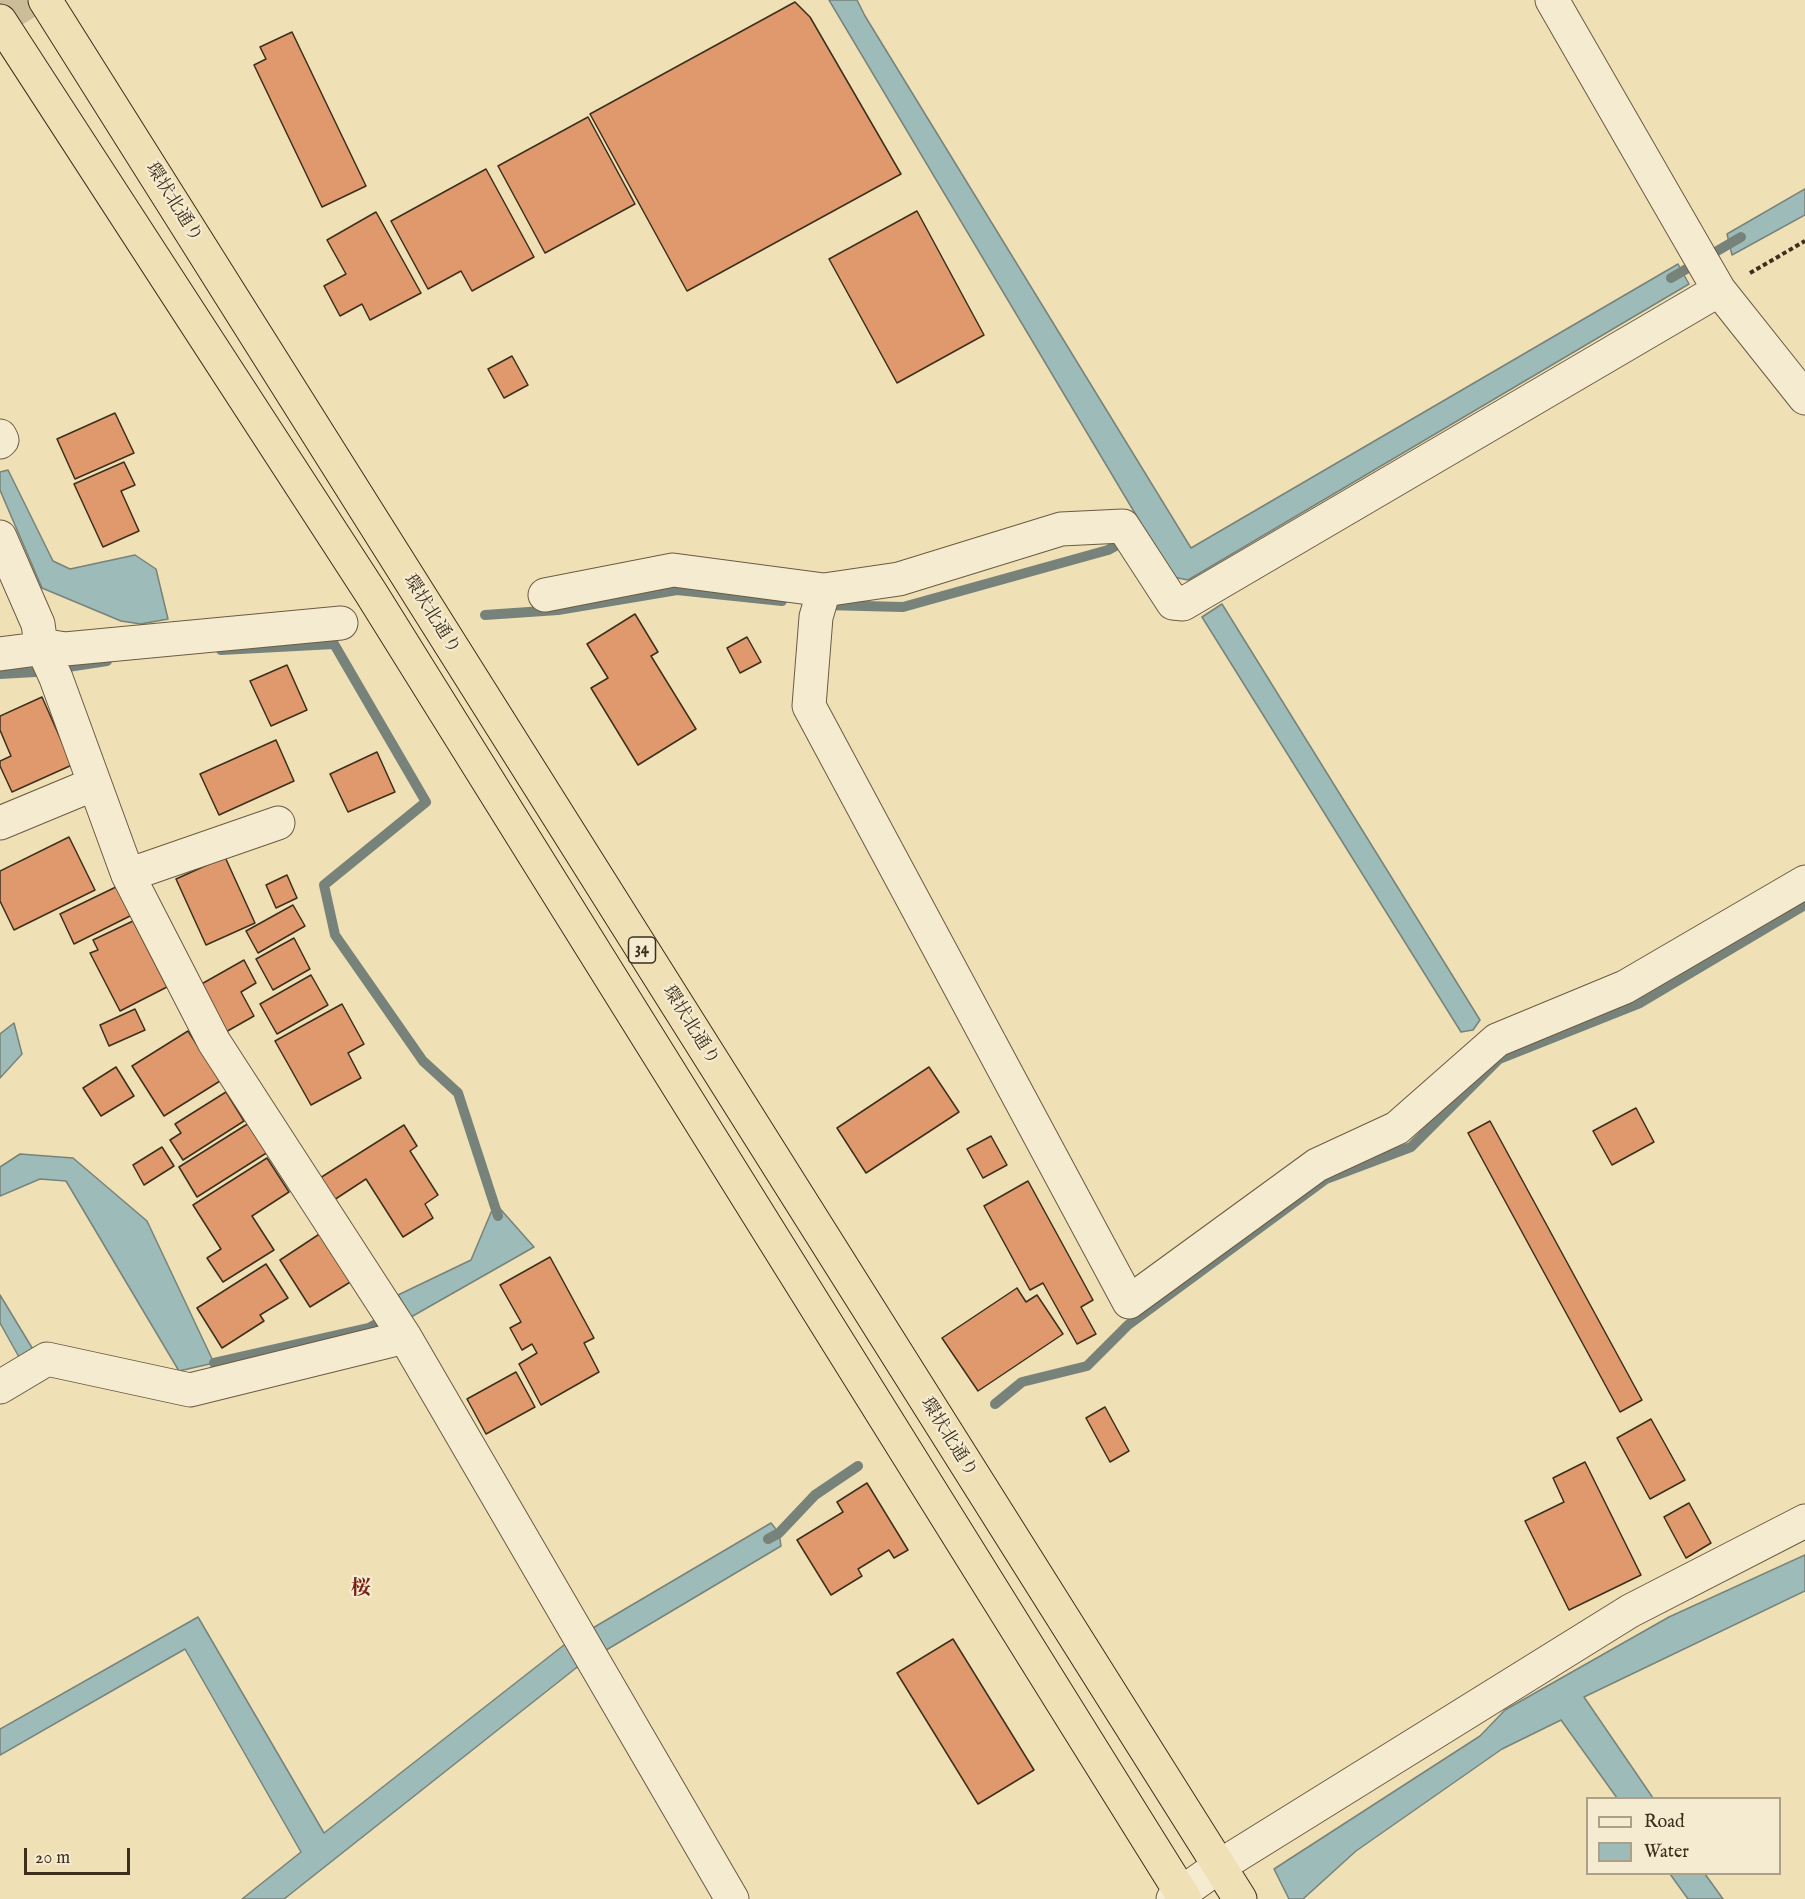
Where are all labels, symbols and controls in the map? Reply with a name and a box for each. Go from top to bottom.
street label: 環状北通り [140,159,206,247]
street label: 環状北通り [398,571,464,659]
road number: 34 [628,937,656,963]
street label: 環状北通り [657,982,723,1070]
street label: 環状北通り [915,1394,981,1482]
district label: 桜 [351,1578,371,1602]
legend [1586,1797,1781,1875]
text: Road [1644,1811,1685,1834]
scale bar [27,1836,134,1874]
text: Water [1644,1841,1689,1864]
text: 20 m [35,1847,70,1870]

